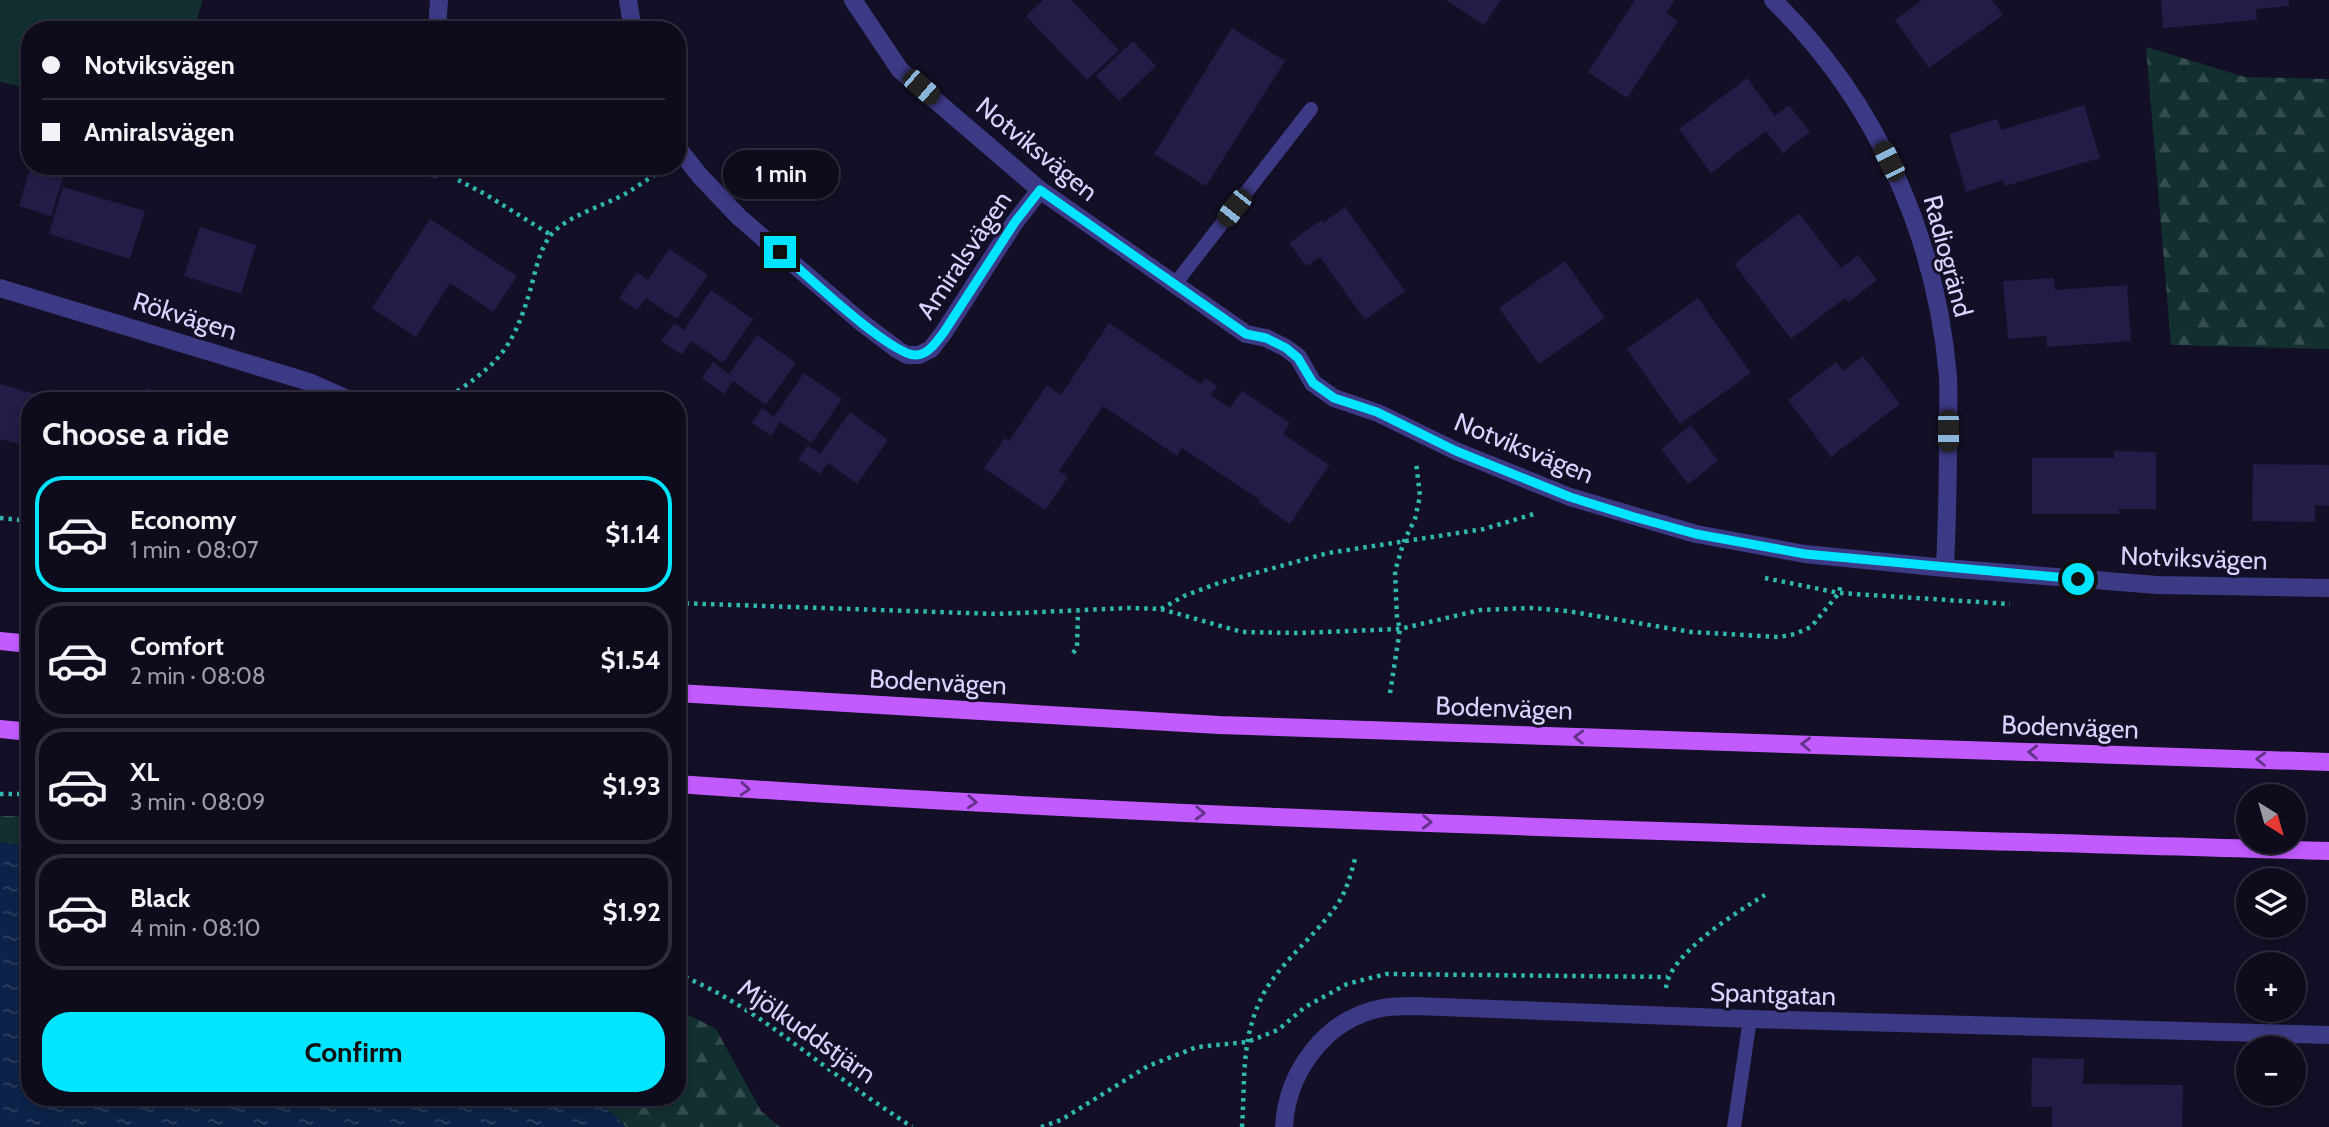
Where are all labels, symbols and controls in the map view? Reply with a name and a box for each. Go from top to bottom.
text: Notviksvägen [84,49,235,81]
car [899,65,944,109]
street label: Notviksvägen [970,90,1104,208]
text: Amiralsvägen [84,116,235,148]
car [1871,138,1908,184]
callout: 1 min [722,150,838,200]
text: 1 min [755,160,807,188]
street label: Amiralsvägen [909,185,1019,325]
car [1213,185,1256,231]
street label: Radiogränd [1916,192,1980,320]
route end [764,236,796,268]
street label: Rökvägen [129,285,241,347]
street label: Notviksvägen [1450,406,1598,490]
car [1938,410,1959,452]
text: Choose a ride [42,414,229,453]
icon: car [46,503,109,566]
text: Economy [130,504,236,536]
text: $1.14 [605,518,661,550]
text: 1 min · 08:07 [130,536,259,564]
street label: Notviksvägen [2120,539,2268,577]
route start [2062,563,2094,595]
icon: car [46,629,109,692]
text: Comfort [130,630,224,662]
text: $1.54 [600,644,661,676]
text: 2 min · 08:08 [130,662,266,690]
street label: Bodenvägen [868,662,1008,702]
street label: Bodenvägen [1435,690,1573,726]
street label: Bodenvägen [2001,709,2139,745]
one-way arrow [1573,729,1584,744]
one-way arrow [1800,737,1811,752]
one-way arrow [2028,744,2039,759]
one-way arrow [2255,752,2266,767]
icon: car [46,755,109,818]
text: XL [130,756,159,788]
text: $1.93 [602,770,661,802]
one-way arrow [740,781,751,796]
north arrow [2236,784,2306,854]
map controls [2236,784,2306,1106]
text: 3 min · 08:09 [130,788,265,816]
one-way arrow [967,794,978,809]
one-way arrow [1194,805,1205,820]
one-way arrow [1422,814,1433,830]
button: layers [2236,868,2306,938]
icon: car [46,881,109,944]
text: Black [130,882,190,914]
text: $1.92 [603,896,661,928]
text: 4 min · 08:10 [130,914,261,942]
button: + [2236,952,2306,1022]
street label: Mjölkuddstjärn [732,972,882,1090]
street label: Spantgatan [1709,976,1837,1012]
button: Confirm [42,1012,665,1092]
button: − [2236,1036,2306,1106]

